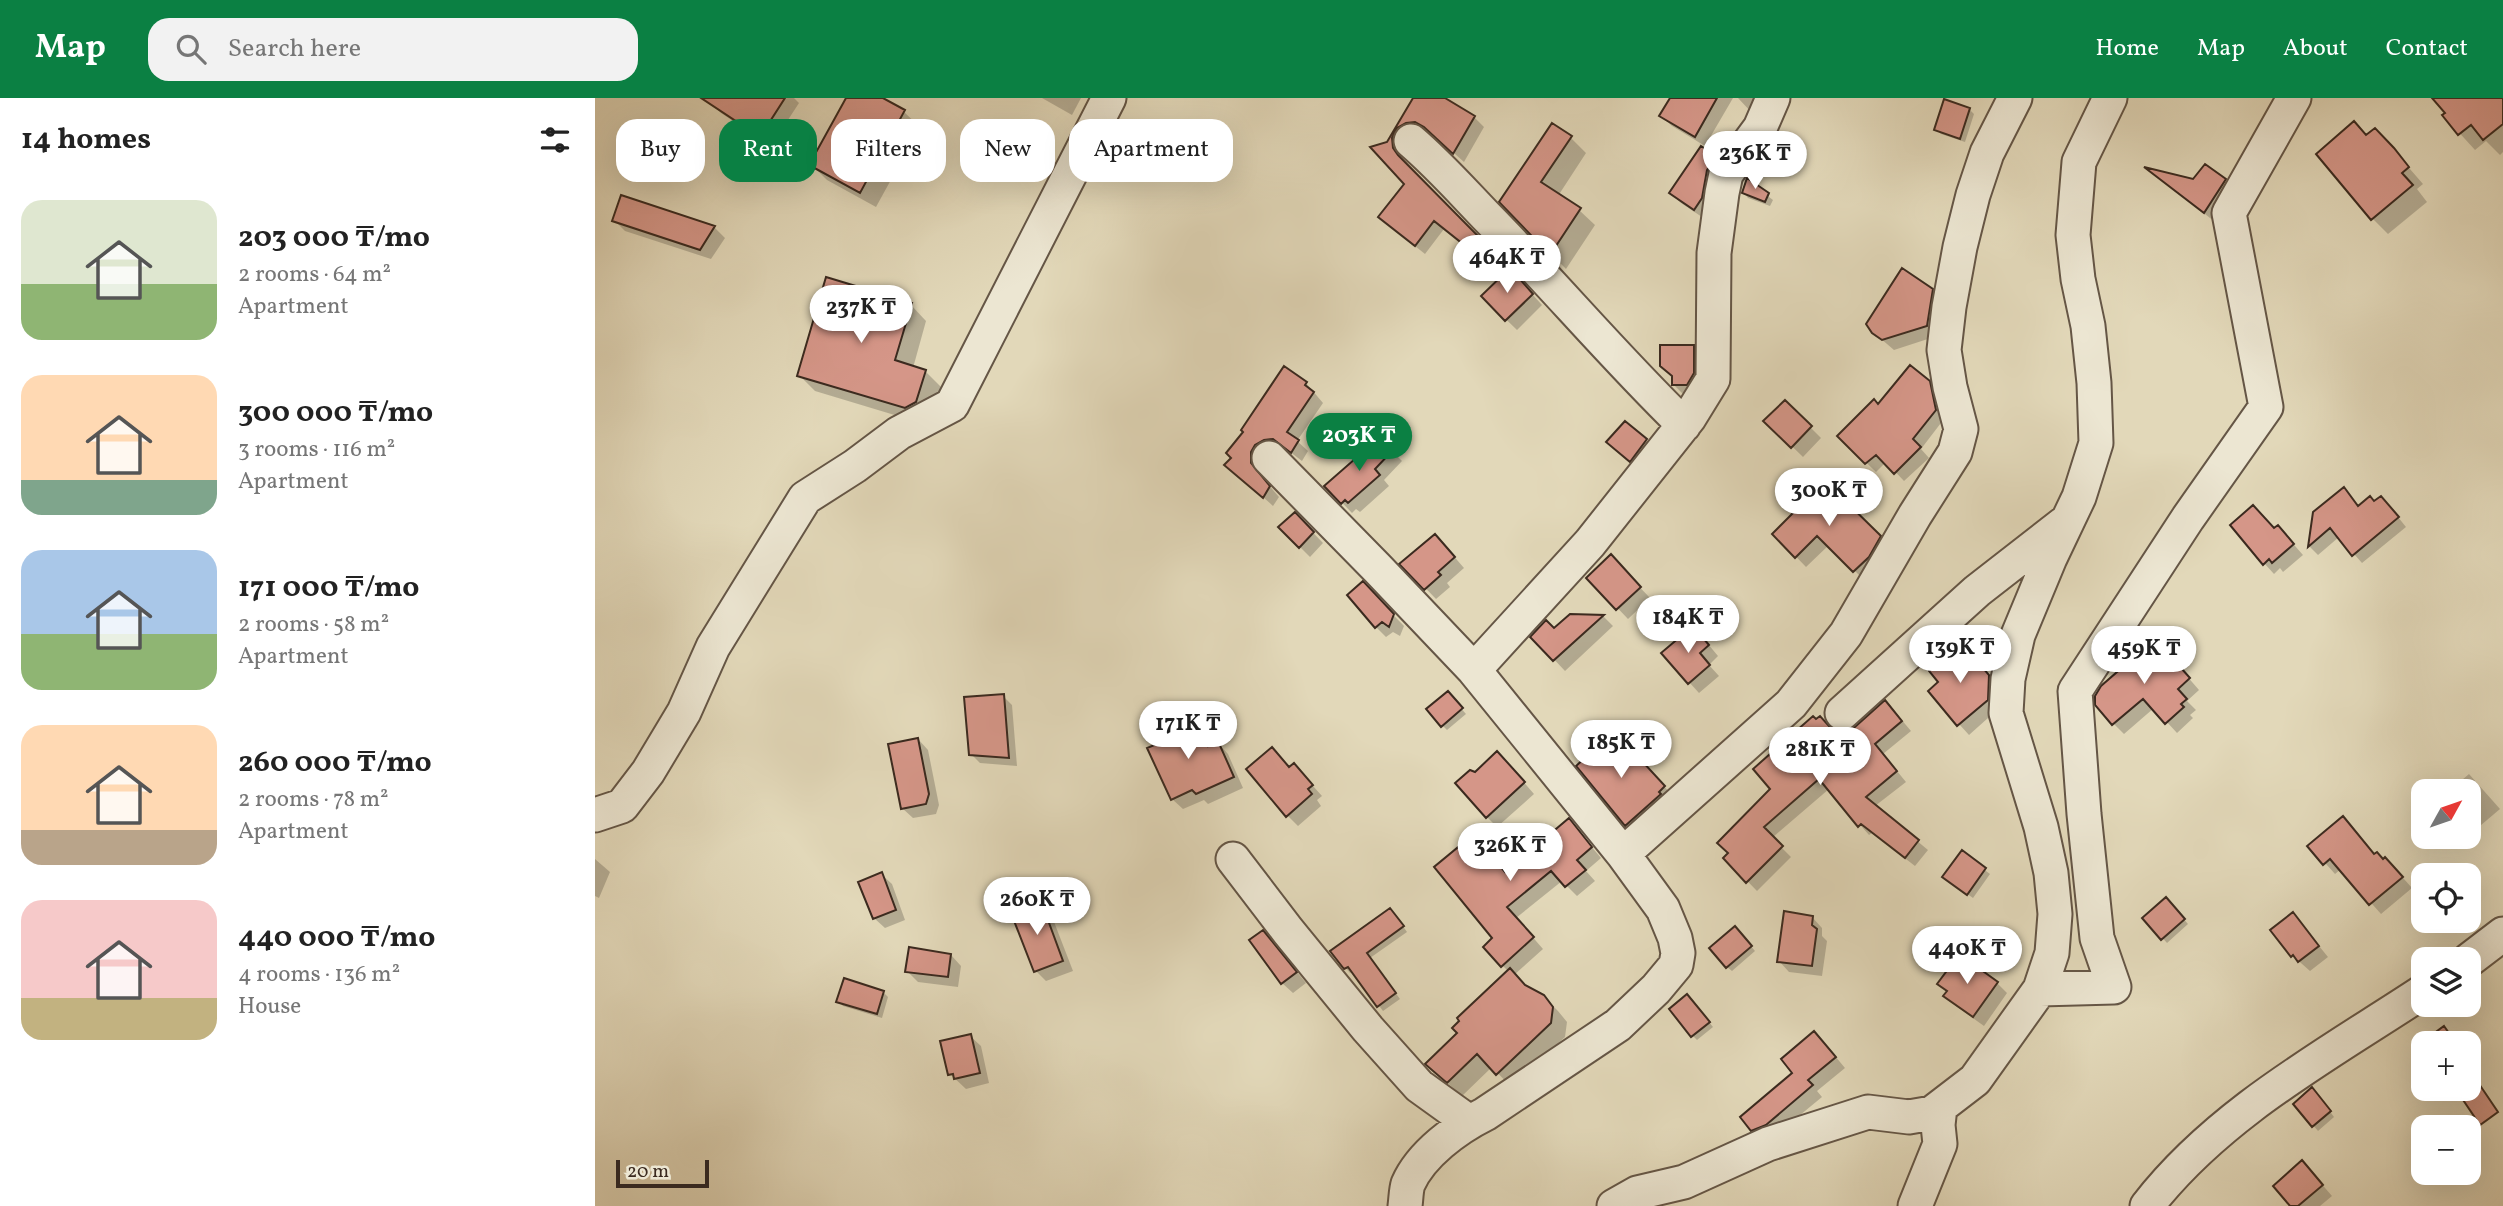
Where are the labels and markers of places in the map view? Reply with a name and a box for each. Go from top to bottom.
pin: 236K ₸ [1698,132,1812,191]
pin: 464K ₸ [1450,236,1564,295]
pin: 237K ₸ [804,286,918,345]
pin: 203K ₸ [1302,414,1416,473]
pin: 300K ₸ [1772,468,1886,528]
pin: 184K ₸ [1631,596,1745,655]
pin: 139K ₸ [1903,626,2017,685]
pin: 459K ₸ [2087,626,2201,686]
pin: 171K ₸ [1131,702,1245,761]
pin: 185K ₸ [1564,720,1678,780]
pin: 281K ₸ [1763,728,1877,787]
pin: 326K ₸ [1453,824,1567,883]
pin: 260K ₸ [980,878,1094,937]
pin: 440K ₸ [1910,926,2024,986]

